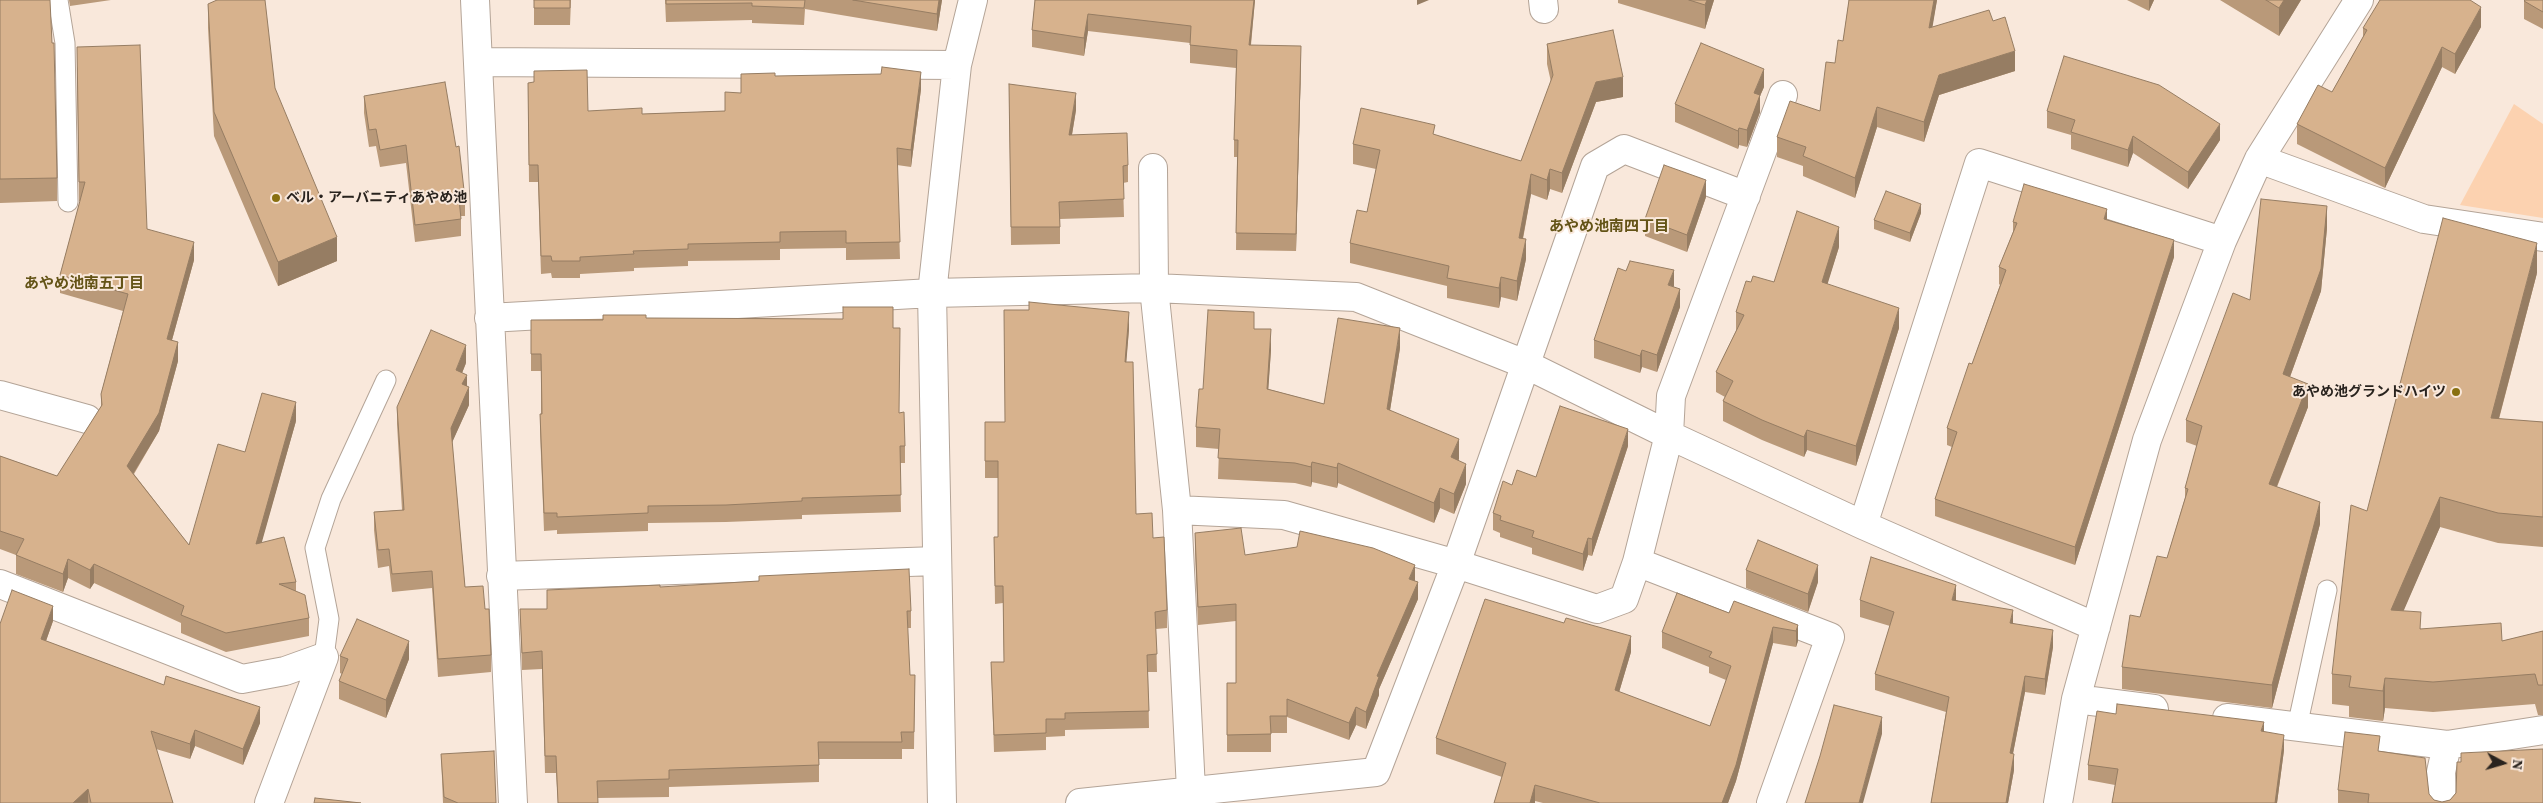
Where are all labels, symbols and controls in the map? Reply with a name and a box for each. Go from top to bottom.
place label: ベル・アーバニティあやめ池 [286,190,467,206]
marker: ベル・アーバニティあやめ池 [270,192,282,204]
district label: あやめ池南四丁目 [1549,218,1669,236]
district label: あやめ池南五丁目 [24,275,144,293]
place label: あやめ池グランドハイツ [2292,384,2446,400]
marker: あやめ池グランドハイツ [2450,386,2462,398]
north arrow [2478,738,2528,788]
text: N [2507,758,2528,771]

